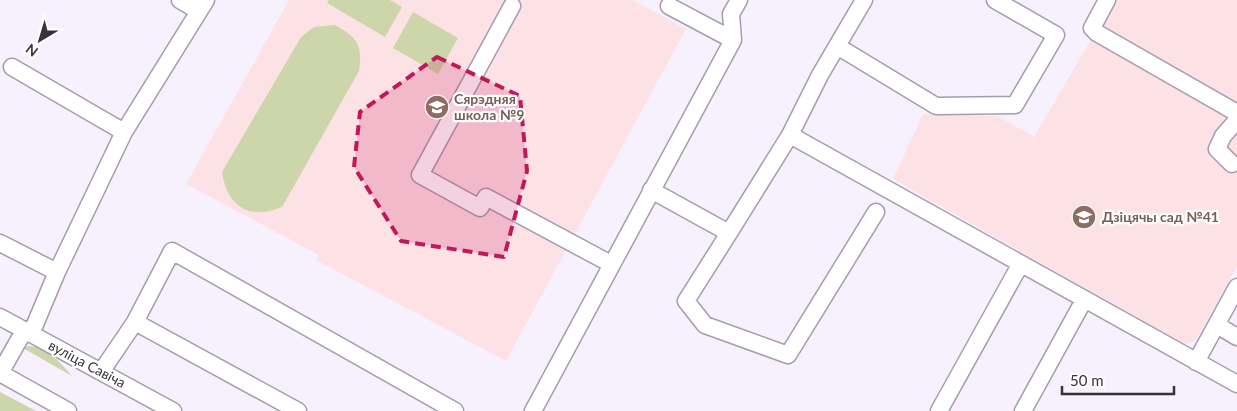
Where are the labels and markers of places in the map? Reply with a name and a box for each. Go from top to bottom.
place label: Сярэдняя школа №9 [454,90,524,123]
school or university icon: Сярэдняя школа №9 [424,94,450,120]
school or university icon: Дзіцячы сад №41 [1071,204,1097,230]
place label: Дзіцячы сад №41 [1102,208,1219,225]

